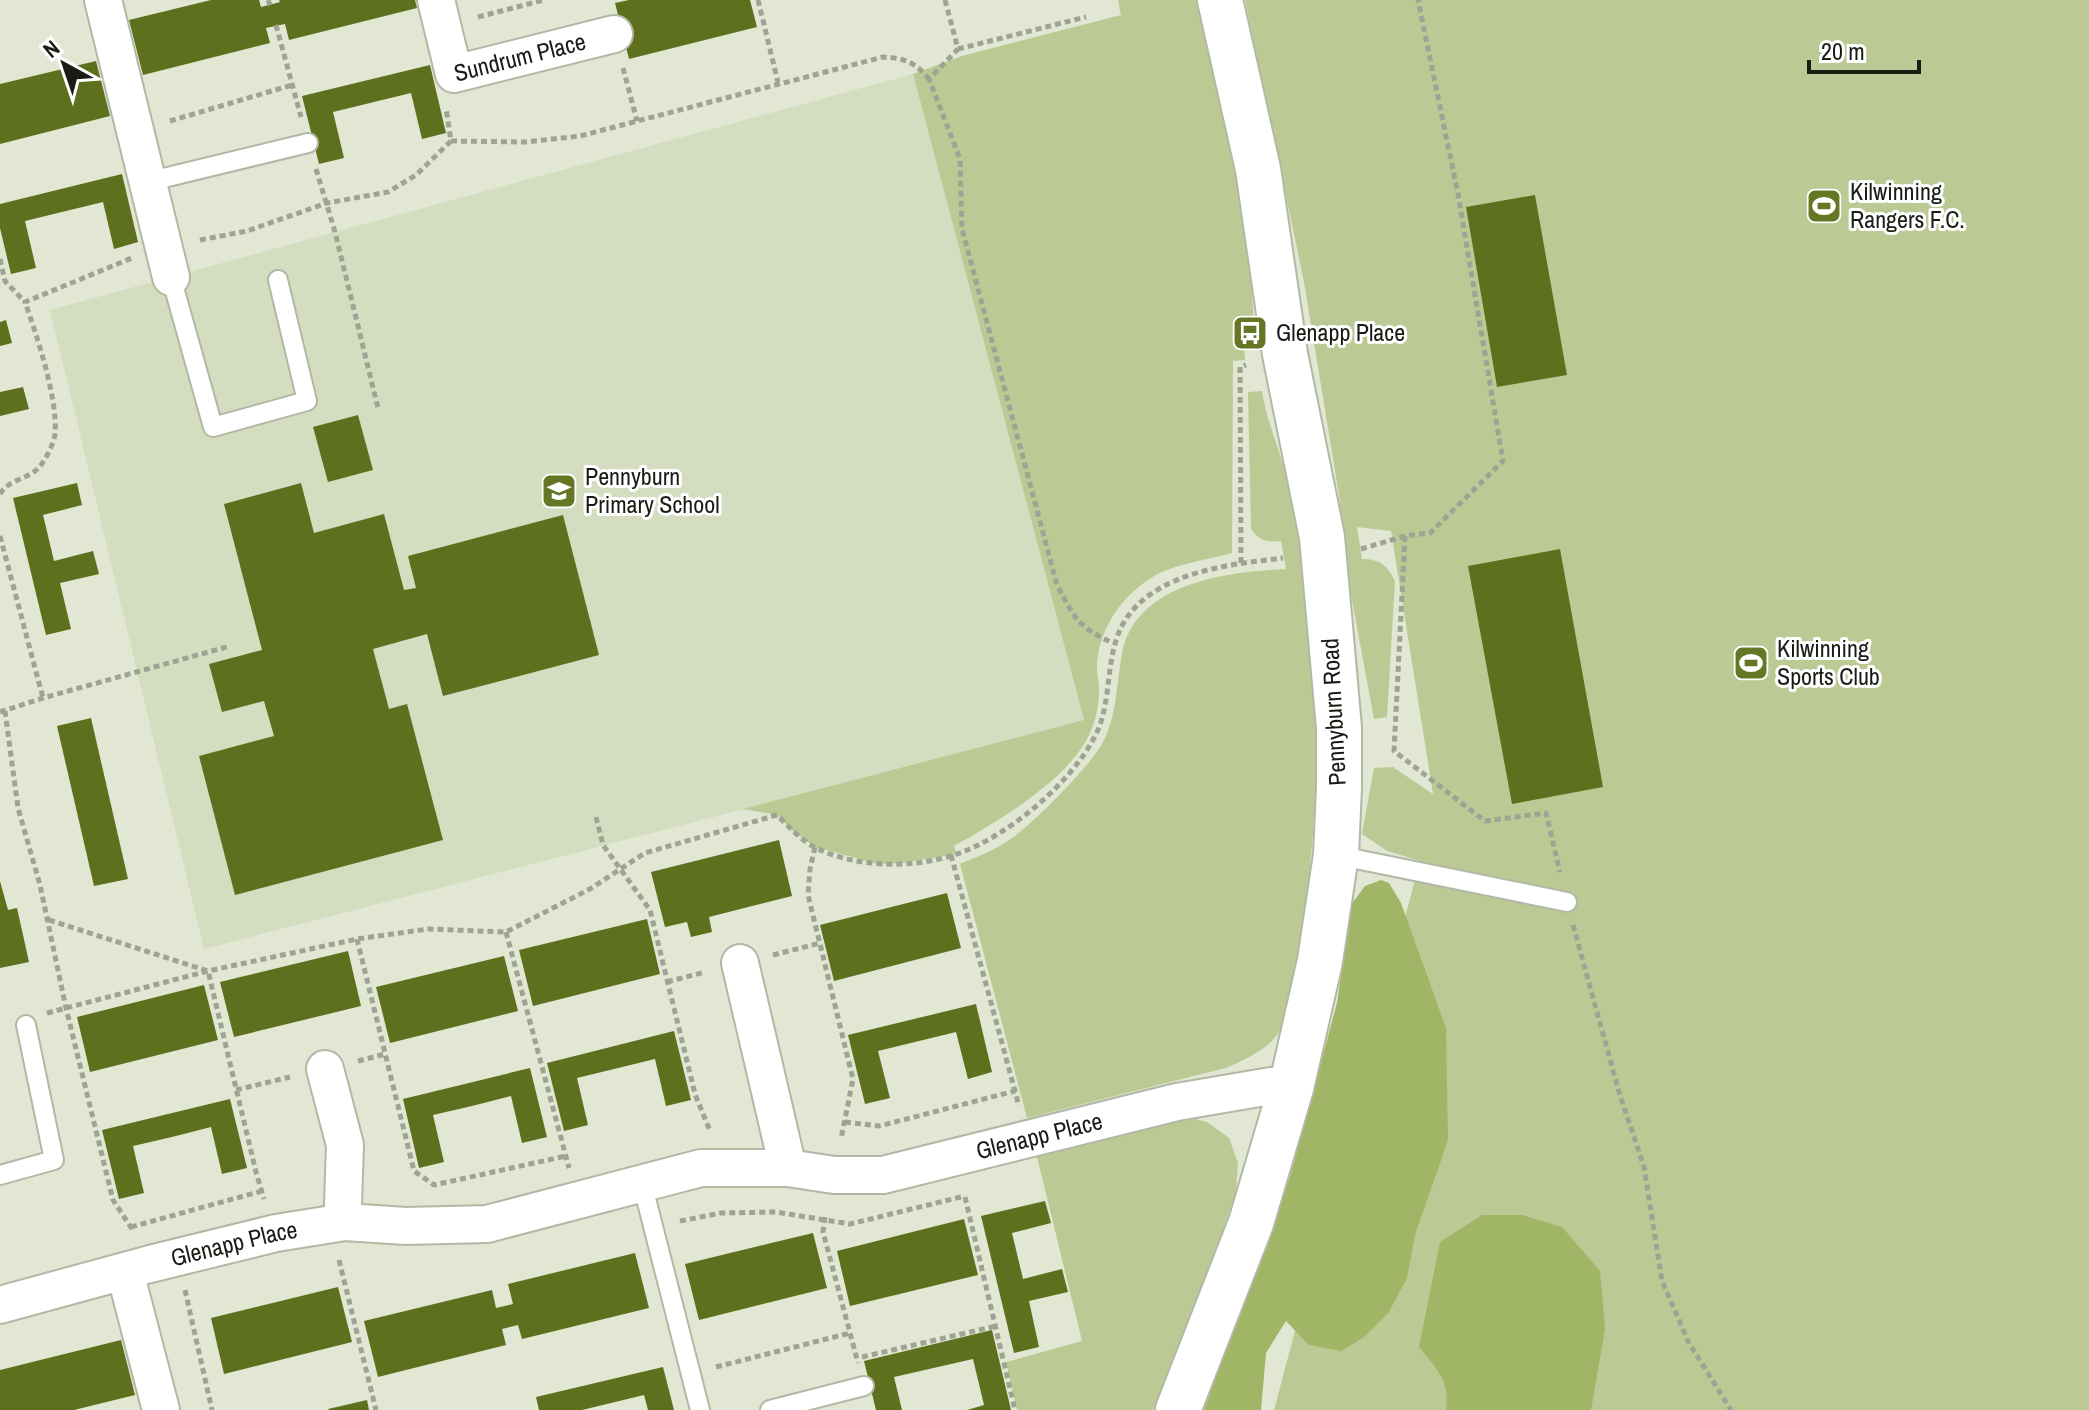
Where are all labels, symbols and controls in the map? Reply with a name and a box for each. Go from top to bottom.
north arrow [24,24,104,104]
scale bar [1809,24,1919,74]
street label: Sundrum Place [450,25,589,88]
text: N [37,33,66,64]
text: 20 m [1821,35,1865,67]
place label: Kilwinning Rangers F.C. [1850,175,1965,235]
sports icon: Kilwinning Rangers F.C. [1805,187,1843,225]
bus stop icon: Glenapp Place [1231,314,1269,352]
place label: Glenapp Place [1276,316,1405,348]
place label: Pennyburn Primary School [585,460,720,520]
school or university icon: Pennyburn Primary School [540,472,578,510]
place label: Kilwinning Sports Club [1777,632,1880,692]
street label: Pennyburn Road [1313,637,1353,787]
sports icon: Kilwinning Sports Club [1732,644,1770,682]
street label: Glenapp Place [972,1104,1106,1166]
street label: Glenapp Place [167,1213,299,1273]

